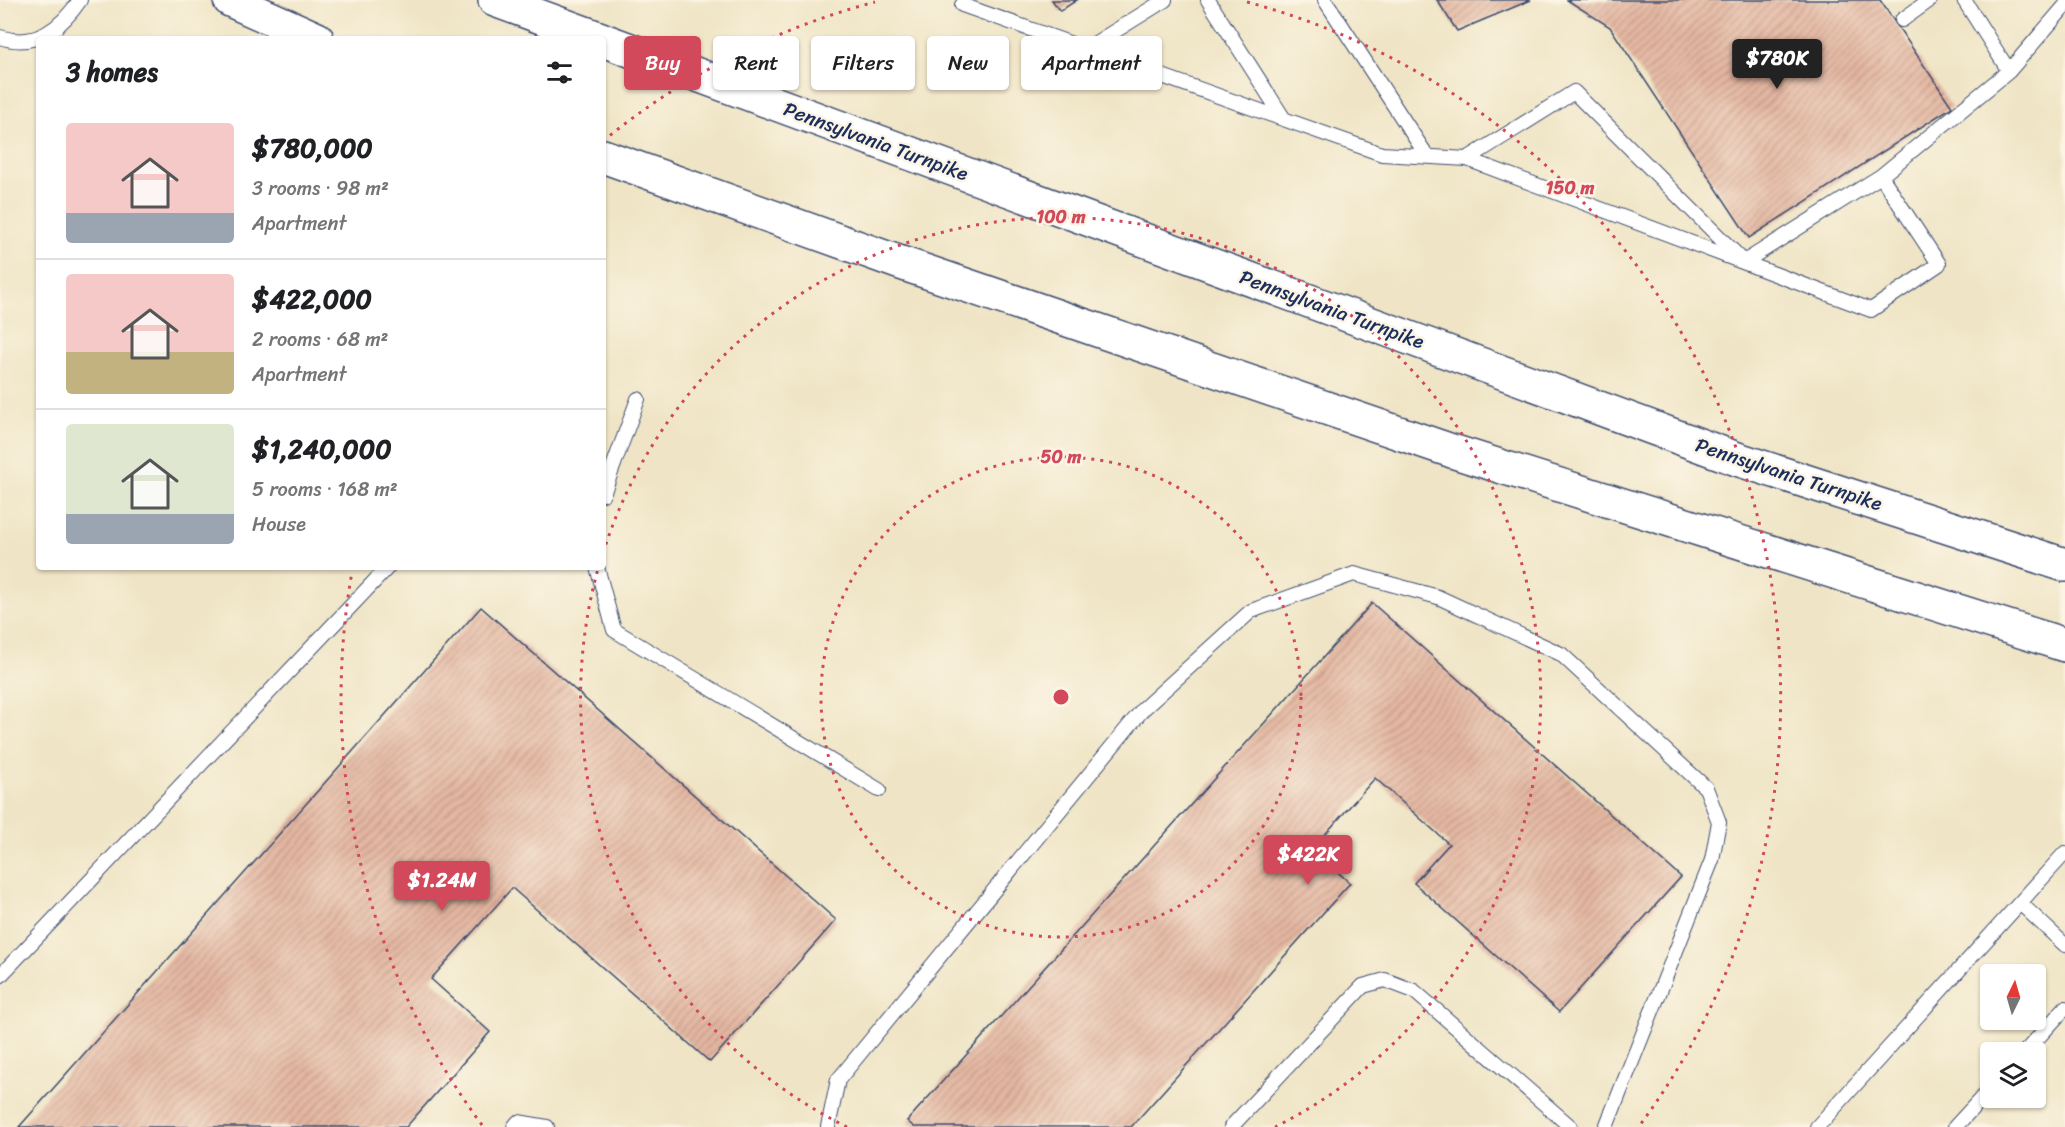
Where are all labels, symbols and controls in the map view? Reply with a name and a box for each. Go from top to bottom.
chip: Buy [624,36,701,90]
chip: Rent [713,36,799,90]
chip: Filters [811,36,915,90]
chip: New [927,36,1009,90]
chip: Apartment [1021,36,1162,90]
pin: $780K [1735,39,1819,90]
text: $780K [1746,41,1808,76]
text: 3 homes [66,49,158,95]
icon: filters [543,56,576,89]
street label: Pennsylvania Turnpike [778,92,974,191]
text: $780,000 [252,125,373,171]
icon: home [114,147,186,219]
text: 3 rooms · 98 m² [252,171,389,206]
text: 150 m [1546,172,1594,204]
text: 100 m [1037,201,1086,233]
text: Apartment [252,206,346,241]
street label: Pennsylvania Turnpike [1234,260,1430,359]
text: $422,000 [252,276,372,322]
icon: home [114,298,186,370]
text: 2 rooms · 68 m² [252,322,388,357]
text: Apartment [252,357,346,392]
text: $1,240,000 [252,426,392,472]
street label: Pennsylvania Turnpike [1691,428,1887,521]
text: 50 m [1041,441,1082,473]
icon: home [114,448,186,520]
text: 5 rooms · 168 m² [252,472,398,507]
text: House [252,507,306,542]
centre of rings [1051,687,1071,707]
pin: $422K [1266,835,1350,886]
text: $422K [1277,837,1339,872]
pin: $1.24M [393,861,491,912]
text: $1.24M [408,863,476,898]
north arrow [1980,964,2046,1030]
map controls [1980,964,2046,1108]
button: layers [1980,1042,2046,1108]

